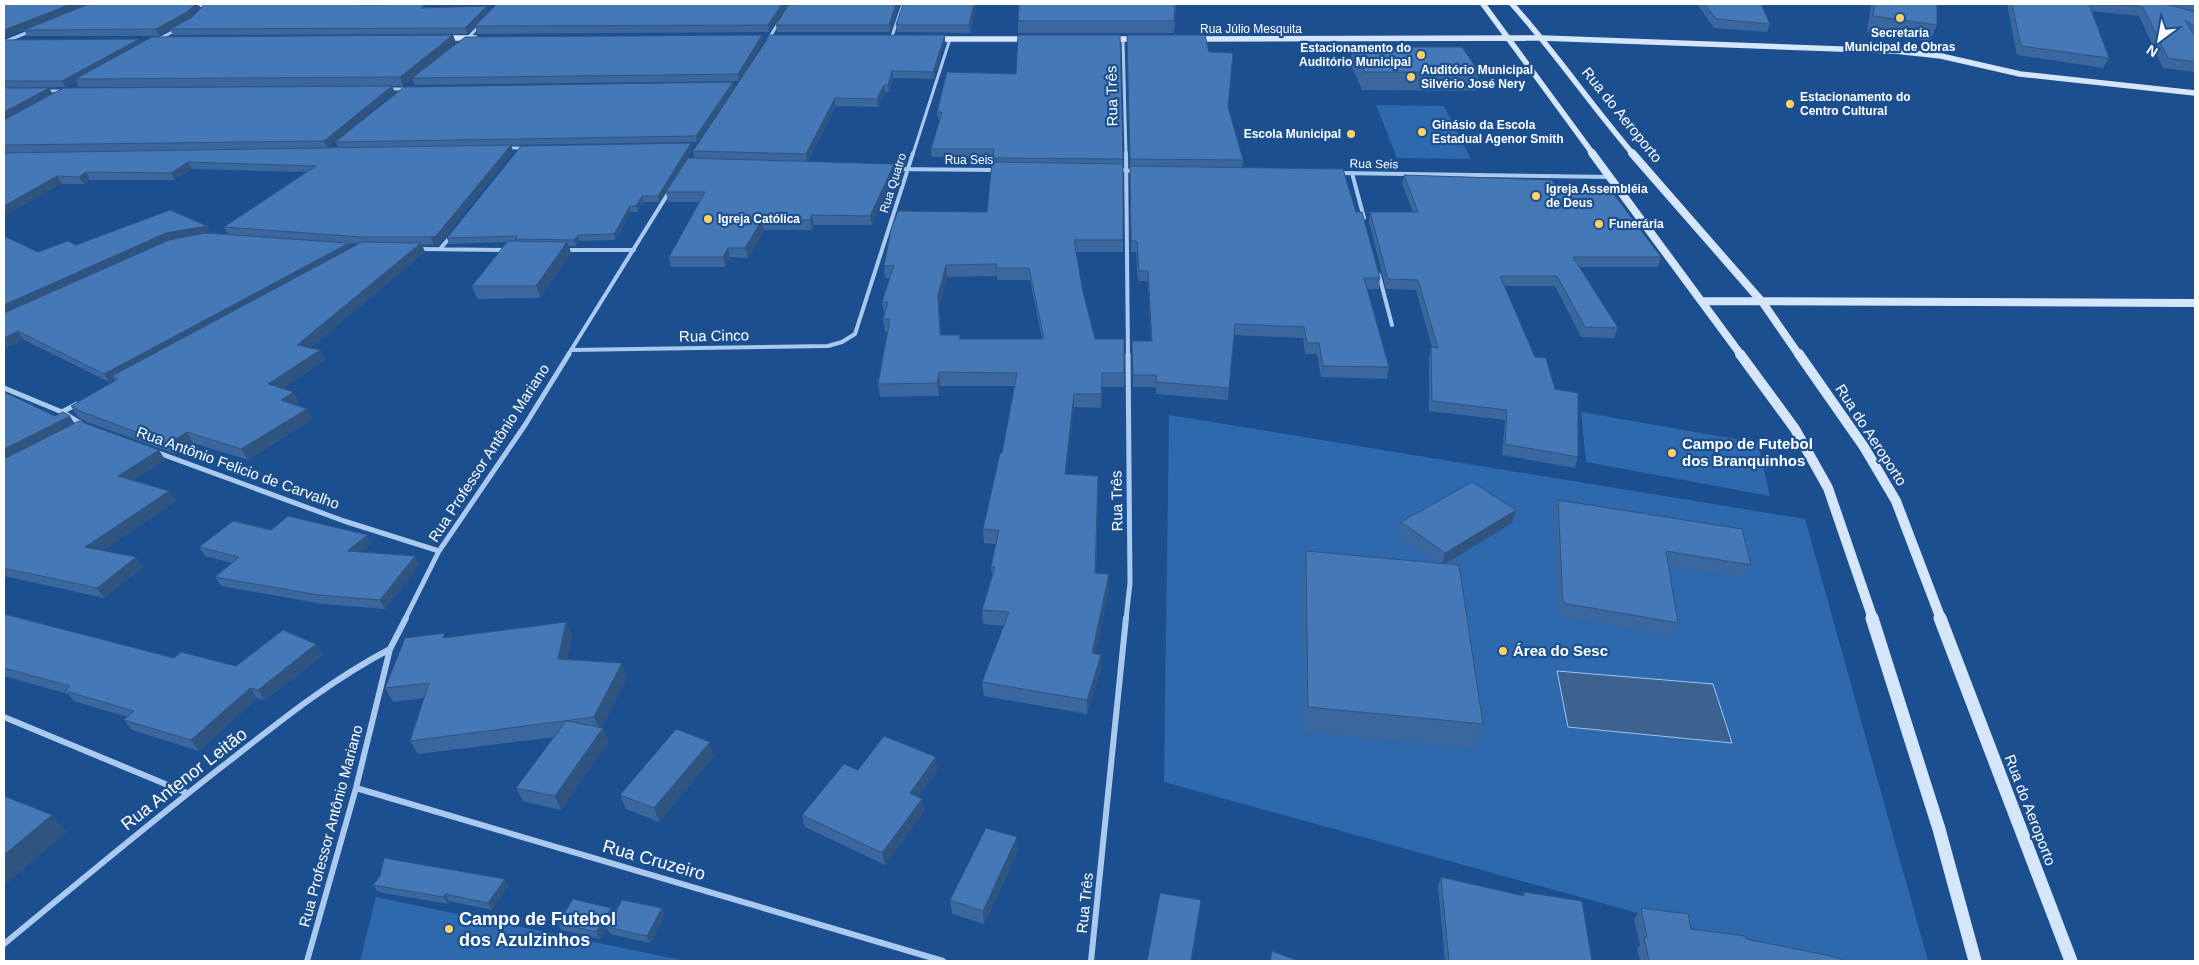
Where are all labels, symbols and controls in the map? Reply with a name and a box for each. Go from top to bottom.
marker: Secretaria Municipal de Obras [1894,12,1906,24]
north arrow [2134,15,2184,65]
street label: Rua Júlio Mesquita [1200,22,1302,36]
place label: Secretaria Municipal de Obras [1845,26,1956,54]
place label: Estacionamento do Auditório Municipal [1299,41,1411,69]
text: N [2144,42,2161,60]
marker: Estacionamento do Auditório Municipal [1415,49,1427,61]
place label: Auditório Municipal Silvério José Nery [1421,63,1533,91]
street label: Rua do Aeroporto [1579,64,1666,166]
street label: Rua Três [1102,65,1121,127]
marker: Auditório Municipal Silvério José Nery [1405,71,1417,83]
place label: Estacionamento do Centro Cultural [1800,90,1911,118]
marker: Estacionamento do Centro Cultural [1784,98,1796,110]
place label: Ginásio da Escola Estadual Agenor Smith [1432,118,1564,146]
marker: Ginásio da Escola Estadual Agenor Smith [1416,126,1428,138]
place label: Escola Municipal [1244,127,1341,141]
marker: Escola Municipal [1345,128,1357,140]
street label: Rua Quatro [877,151,909,215]
street label: Rua Seis [945,153,993,167]
street label: Rua Seis [1350,157,1398,171]
place label: Igreja Assembléia de Deus [1546,182,1648,210]
marker: Igreja Assembléia de Deus [1530,190,1542,202]
place label: Igreja Católica [718,212,800,226]
marker: Igreja Católica [702,213,714,225]
place label: Funerária [1609,217,1664,231]
marker: Funerária [1593,218,1605,230]
street label: Rua Cinco [679,326,749,345]
street label: Rua Professor Antônio Mariano [425,361,552,545]
street label: Rua do Aeroporto [1832,381,1911,489]
street label: Rua Antônio Felicio de Carvalho [135,423,342,512]
place label: Campo de Futebol dos Branquinhos [1682,435,1813,469]
marker: Campo de Futebol dos Branquinhos [1666,447,1678,459]
street label: Rua Três [1107,470,1126,532]
place label: Área do Sesc [1513,642,1608,659]
marker: Área do Sesc [1497,645,1509,657]
street label: Rua Professor Antônio Mariano [295,723,366,929]
street label: Rua Antenor Leitão [117,724,251,834]
street label: Rua do Aeroporto [2001,752,2059,868]
street label: Rua Cruzeiro [600,836,708,884]
street label: Rua Três [1073,872,1096,934]
place label: Campo de Futebol dos Azulzinhos [459,909,616,950]
marker: Campo de Futebol dos Azulzinhos [443,923,455,935]

